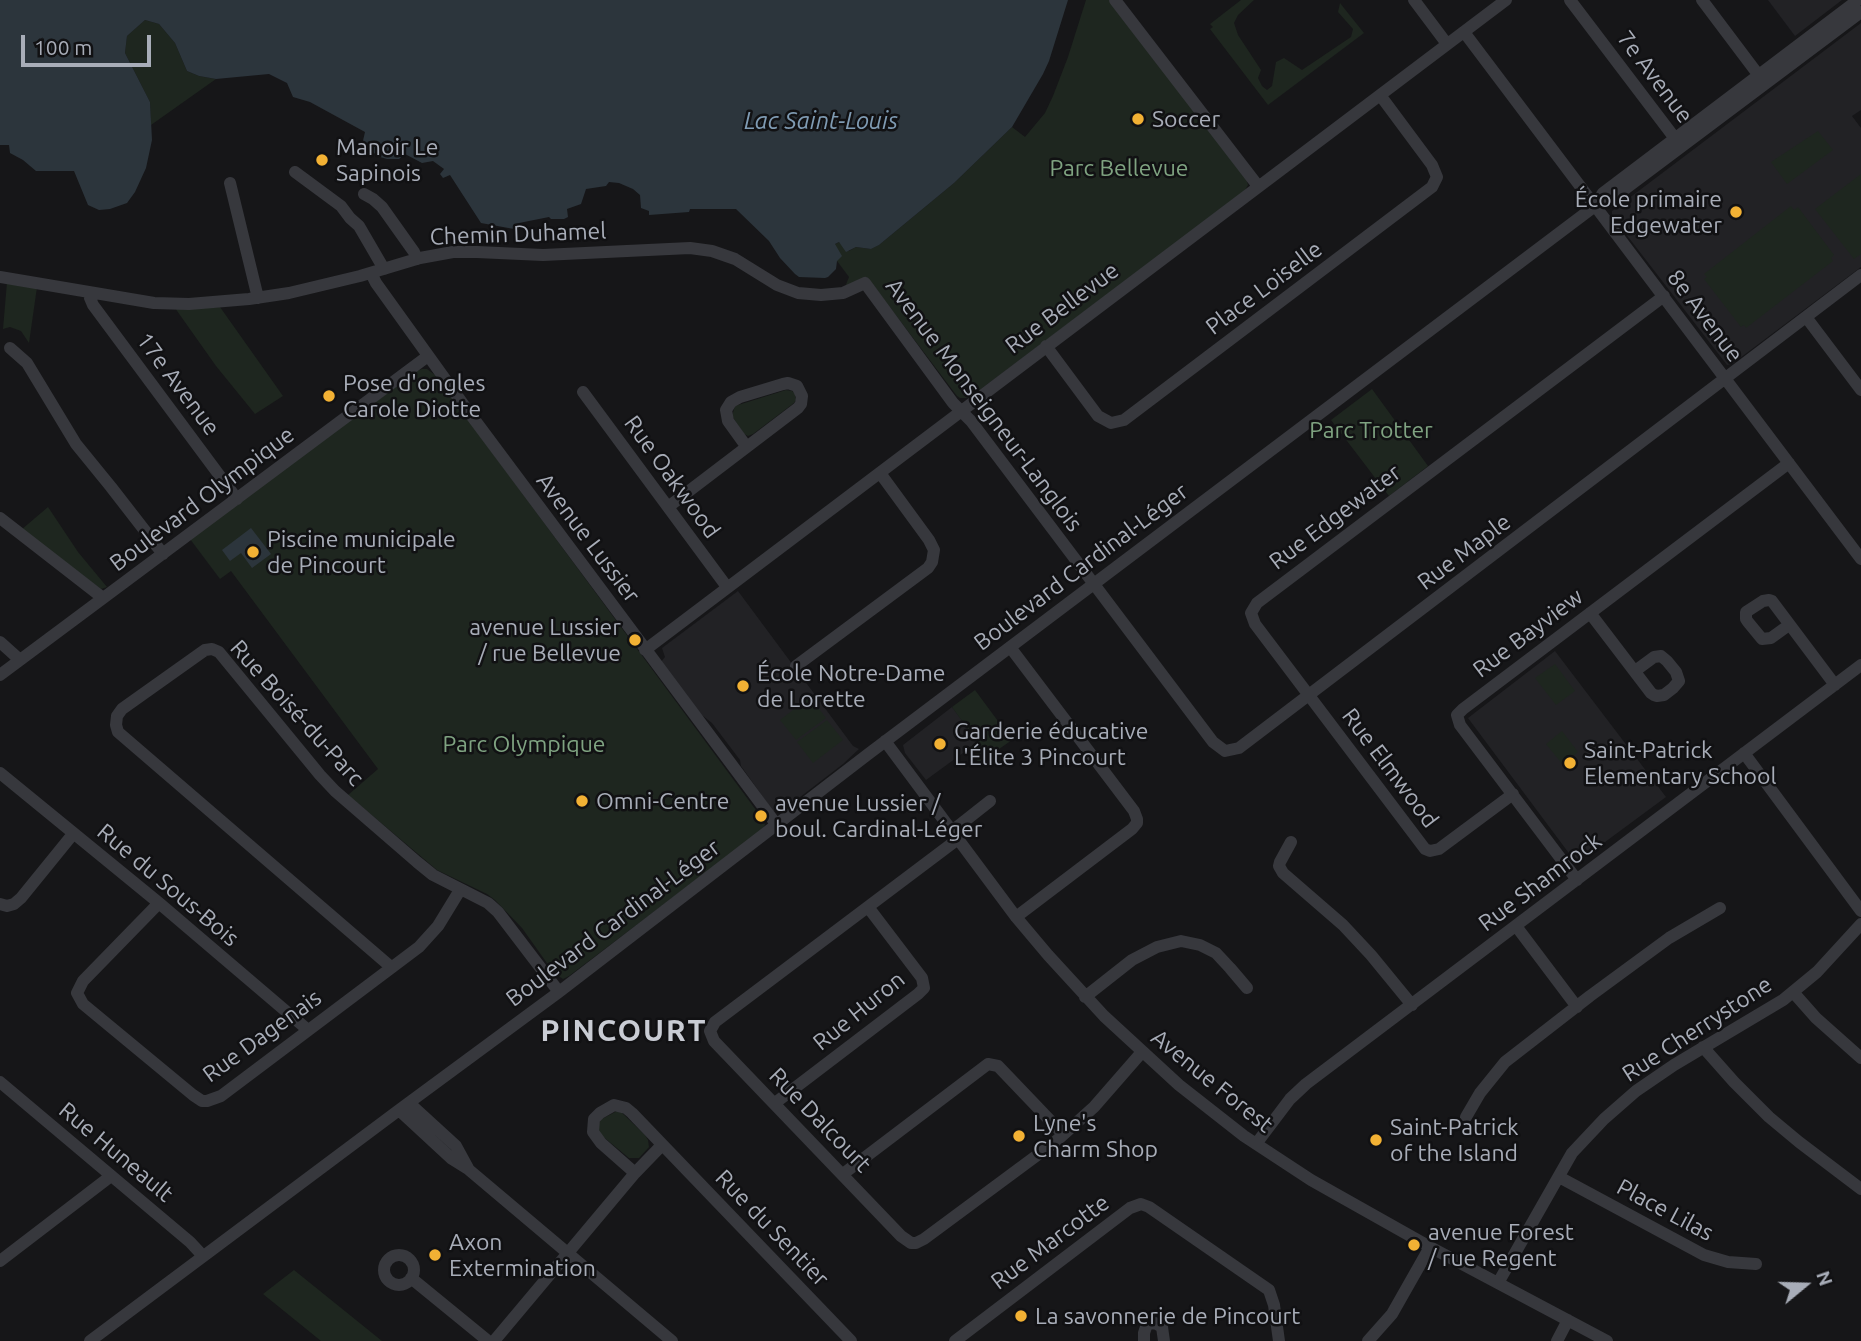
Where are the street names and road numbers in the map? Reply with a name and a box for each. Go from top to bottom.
street label: 7e Avenue [1611,25,1699,129]
street label: Chemin Duhamel [429,217,607,251]
street label: Place Loiselle [1200,235,1328,341]
street label: Rue Bellevue [1000,256,1124,360]
street label: 8e Avenue [1661,264,1749,368]
street label: Avenue Monseigneur-Langlois [880,273,1088,537]
street label: 17e Avenue [130,327,226,441]
street label: Rue Oakwood [618,410,726,544]
street label: Boulevard Olympique [104,421,300,577]
street label: Rue Edgewater [1264,459,1406,575]
street label: Avenue Lussier [530,468,646,608]
street label: Boulevard Cardinal-Léger [969,478,1193,656]
street label: Rue Maple [1412,508,1516,596]
street label: Rue Bayview [1468,583,1588,683]
street label: Rue Boisé-du-Parc [224,634,370,792]
street label: Rue Elmwood [1336,703,1444,833]
street label: Rue du Sous-Bois [92,818,244,952]
street label: Rue Shamrock [1473,827,1607,937]
street label: Boulevard Cardinal-Léger [501,834,725,1012]
street label: Rue Huron [808,966,910,1056]
street label: Rue Cherrystone [1617,970,1777,1088]
street label: Rue Dagenais [197,984,327,1088]
street label: Avenue Forest [1146,1023,1278,1139]
street label: Rue Dalcourt [763,1062,877,1178]
street label: Rue Huneault [53,1096,179,1208]
street label: Rue du Sentier [710,1164,834,1292]
street label: Place Lilas [1612,1173,1718,1247]
street label: Rue Marcotte [985,1189,1115,1295]

